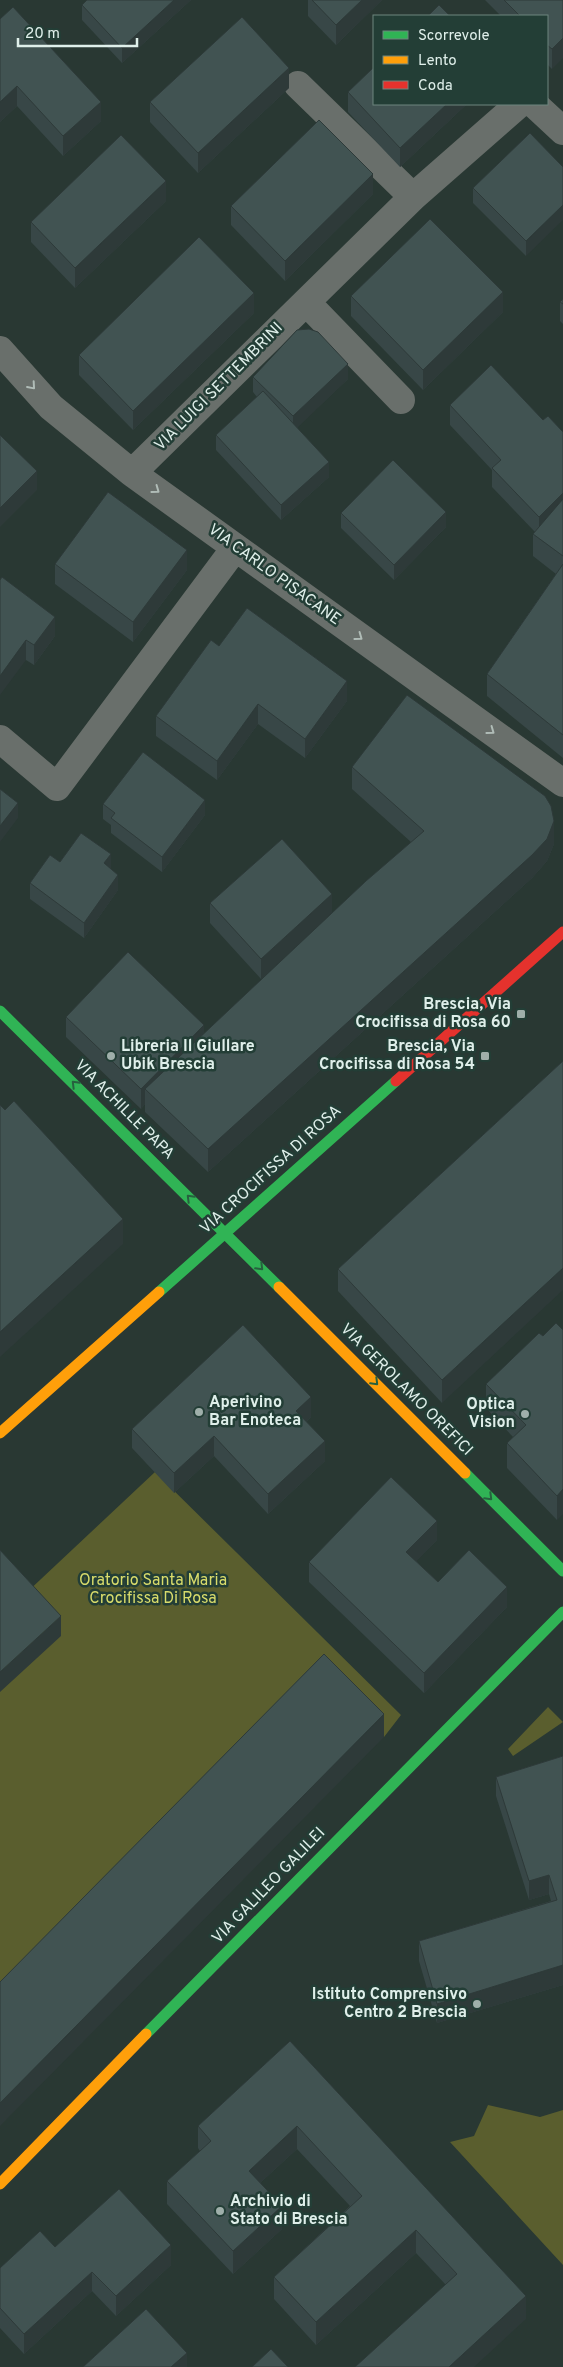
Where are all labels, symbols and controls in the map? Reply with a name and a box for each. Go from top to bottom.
scale bar [18,15,136,47]
legend [373,15,548,105]
text: 20 m [25,25,60,44]
text: Scorrevole [418,27,490,46]
text: Lento [418,52,457,71]
text: Coda [418,77,453,96]
street label: VIA LUIGI SETTEMBRINI [151,319,287,455]
one-way arrow [26,381,35,390]
one-way arrow [151,484,160,494]
street label: VIA CARLO PISACANE [204,520,344,630]
one-way arrow [353,631,363,640]
one-way arrow [485,726,494,734]
place label: Brescia, Via Crocifissa di Rosa 60 [355,995,511,1033]
marker: Brescia, Via Crocifissa di Rosa 60 [515,1008,527,1020]
place label: Libreria Il Giullare Ubik Brescia [121,1037,255,1075]
place label: Brescia, Via Crocifissa di Rosa 54 [319,1037,475,1075]
marker: Libreria Il Giullare Ubik Brescia [105,1050,117,1062]
marker: Brescia, Via Crocifissa di Rosa 54 [479,1050,491,1062]
street label: VIA ACHILLE PAPA [70,1056,178,1164]
one-way arrow [71,1081,80,1090]
street label: VIA CROCIFISSA DI ROSA [196,1101,346,1239]
one-way arrow [187,1195,196,1204]
one-way arrow [254,1261,263,1270]
street label: VIA GEROLAMO OREFICI [336,1320,476,1460]
one-way arrow [369,1376,378,1385]
place label: Aperivino Bar Enoteca [209,1393,301,1431]
place label: Optica Vision [466,1395,515,1433]
marker: Aperivino Bar Enoteca [193,1406,205,1418]
marker: Optica Vision [519,1408,531,1420]
one-way arrow [483,1491,492,1500]
park label: Oratorio Santa Maria Crocifissa Di Rosa [79,1571,227,1609]
street label: VIA GALILEO GALILEI [208,1823,330,1949]
place label: Istituto Comprensivo Centro 2 Brescia [312,1985,467,2023]
marker: Istituto Comprensivo Centro 2 Brescia [471,1998,483,2010]
place label: Archivio di Stato di Brescia [230,2192,347,2230]
marker: Archivio di Stato di Brescia [214,2205,226,2217]

